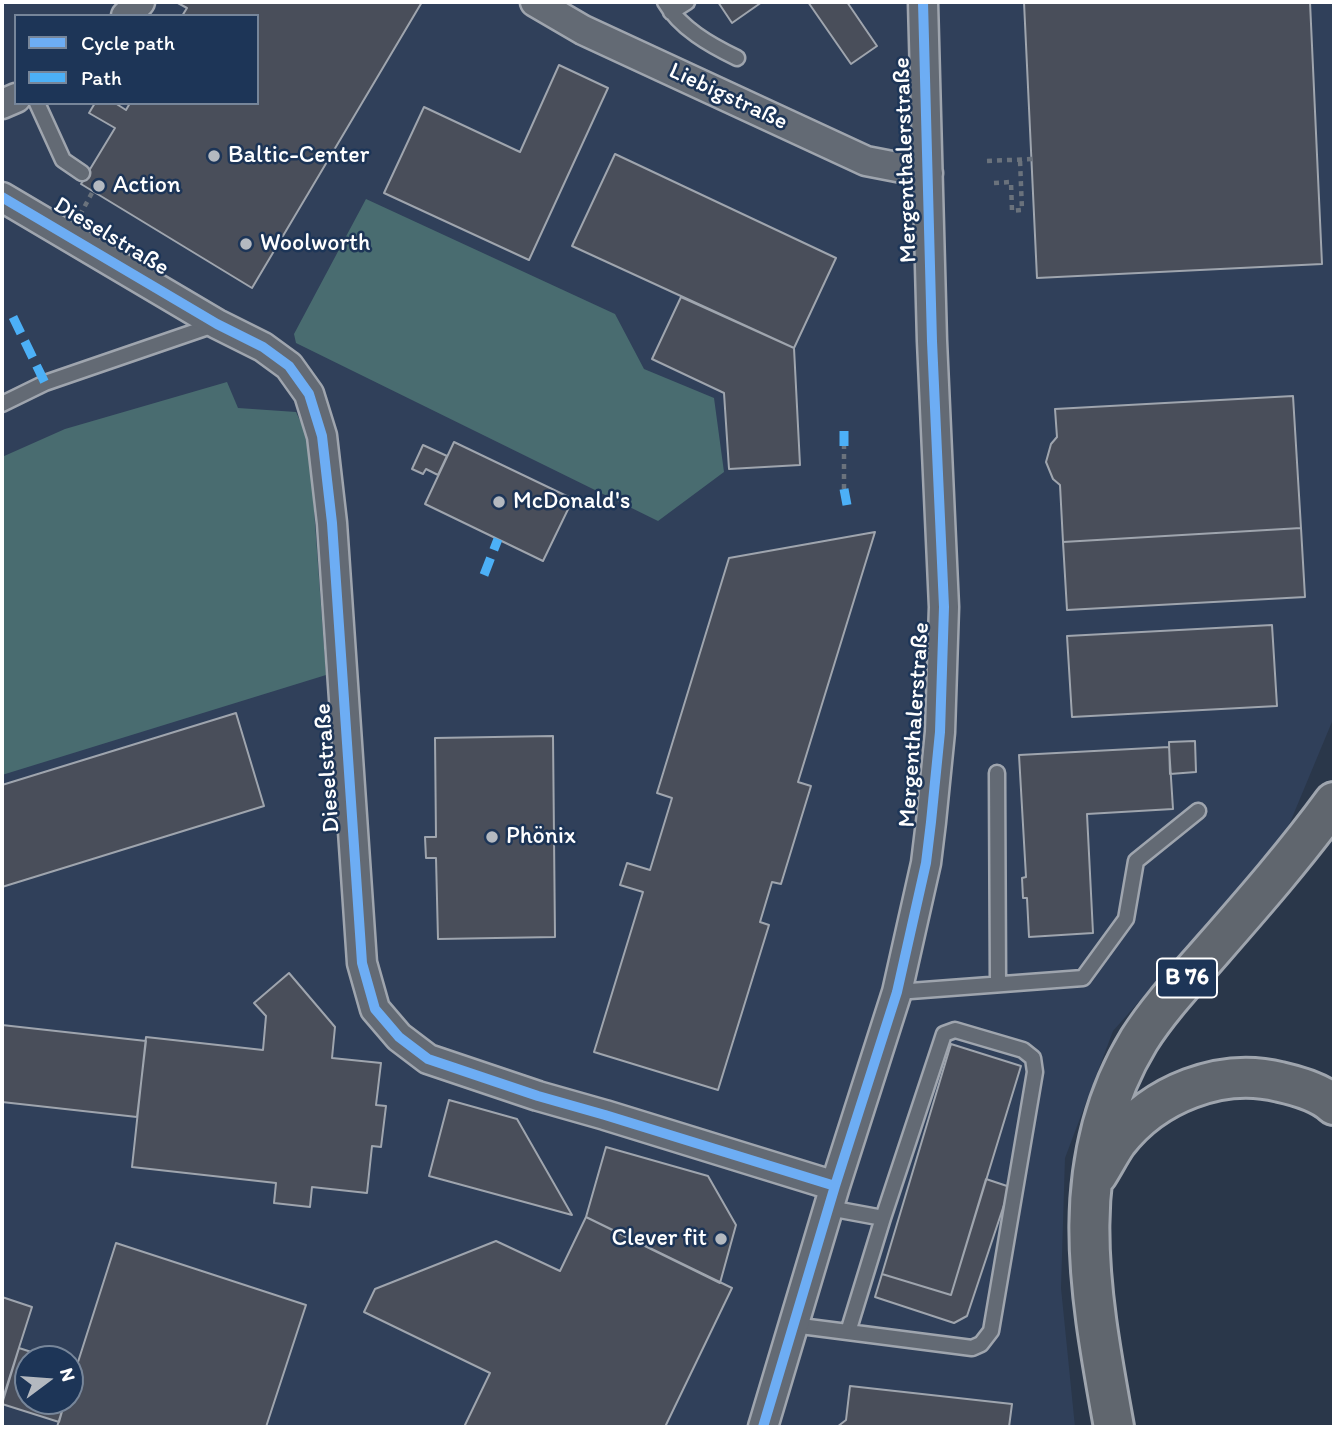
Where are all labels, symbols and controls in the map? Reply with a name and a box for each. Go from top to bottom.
legend [14,14,259,105]
text: Cycle path [81,30,175,55]
street label: Liebigstraße [664,57,792,137]
street label: Mergenthalerstraße [888,57,924,263]
text: Path [81,65,122,90]
place label: Baltic-Center [228,142,369,170]
marker: Baltic-Center [206,148,222,164]
place label: Action [113,172,181,200]
marker: Action [91,178,107,194]
street label: Dieselstraße [48,191,174,283]
place label: Woolworth [260,230,370,258]
marker: Woolworth [238,236,254,252]
place label: McDonald's [513,488,630,516]
marker: McDonald's [491,494,507,510]
street label: Mergenthalerstraße [893,621,937,829]
street label: Dieselstraße [309,702,347,834]
place label: Phönix [506,823,576,851]
marker: Phönix [484,829,500,845]
road number: B 76 [1157,959,1217,998]
place label: Clever fit [612,1225,707,1253]
marker: Clever fit [713,1231,729,1247]
north arrow [14,1345,84,1415]
text: N [55,1365,81,1384]

